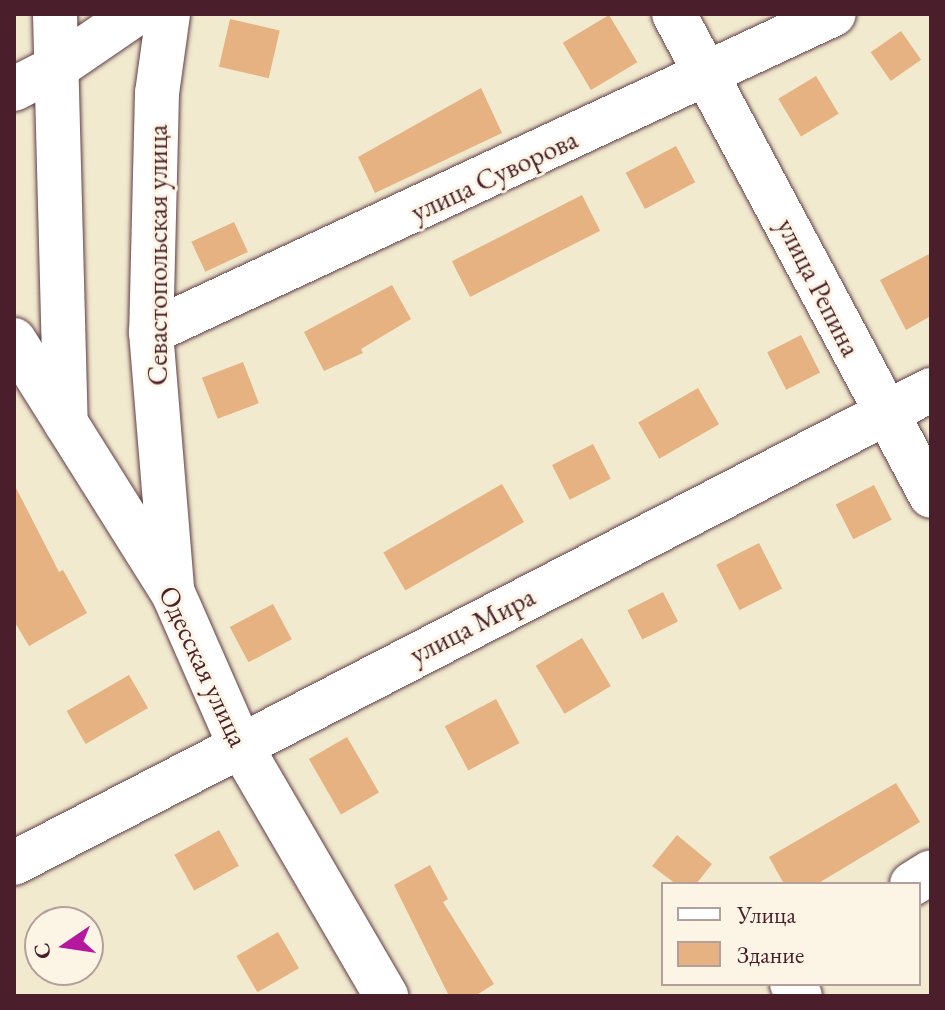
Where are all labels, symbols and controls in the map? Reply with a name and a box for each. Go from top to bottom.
street label: улица Суворова [405,122,583,228]
street label: Севастопольская улица [140,124,174,386]
street label: улица Репина [770,212,868,362]
street label: улица Мира [404,579,540,671]
street label: Одесская улица [152,580,256,752]
legend [661,882,921,986]
text: Улица [737,899,796,930]
north arrow [24,906,104,986]
text: Здание [737,939,804,970]
text: С [26,940,58,962]

